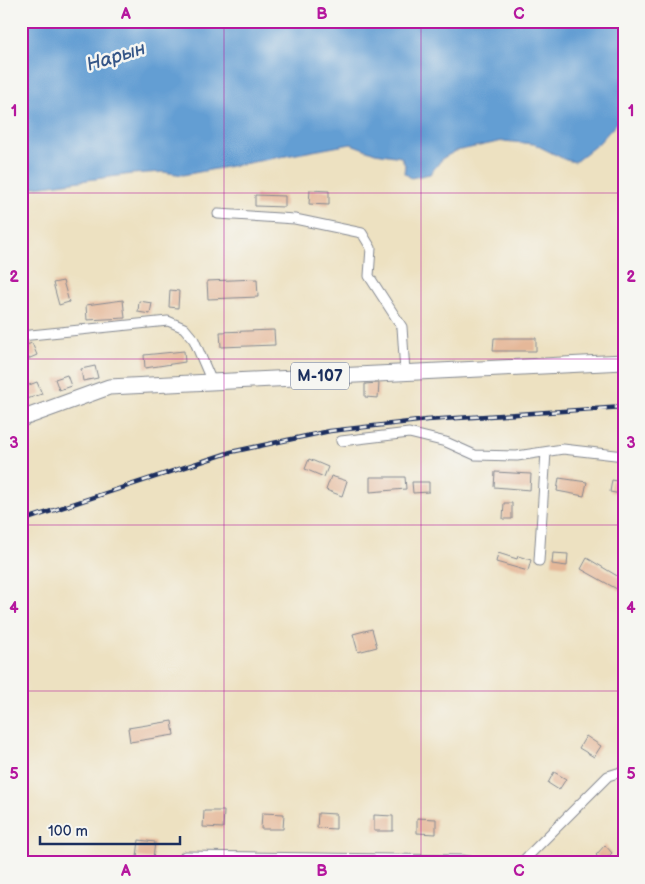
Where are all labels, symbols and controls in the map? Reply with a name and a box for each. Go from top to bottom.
text: A [120,5,131,24]
text: B [316,5,328,24]
text: C [513,5,525,24]
water label: Нарын [84,37,149,77]
text: 1 [11,102,17,121]
text: 1 [628,102,634,121]
text: 2 [9,268,19,287]
text: 2 [626,268,636,287]
road number: М-107 [291,362,349,390]
text: 3 [9,434,19,453]
text: 3 [626,434,636,453]
text: 4 [9,599,19,618]
text: 4 [626,599,636,618]
text: 5 [9,765,19,784]
text: 5 [626,765,636,784]
scale bar [40,814,180,846]
text: 100 m [48,822,88,841]
text: A [120,862,131,881]
text: B [316,862,328,881]
text: C [513,862,525,881]

